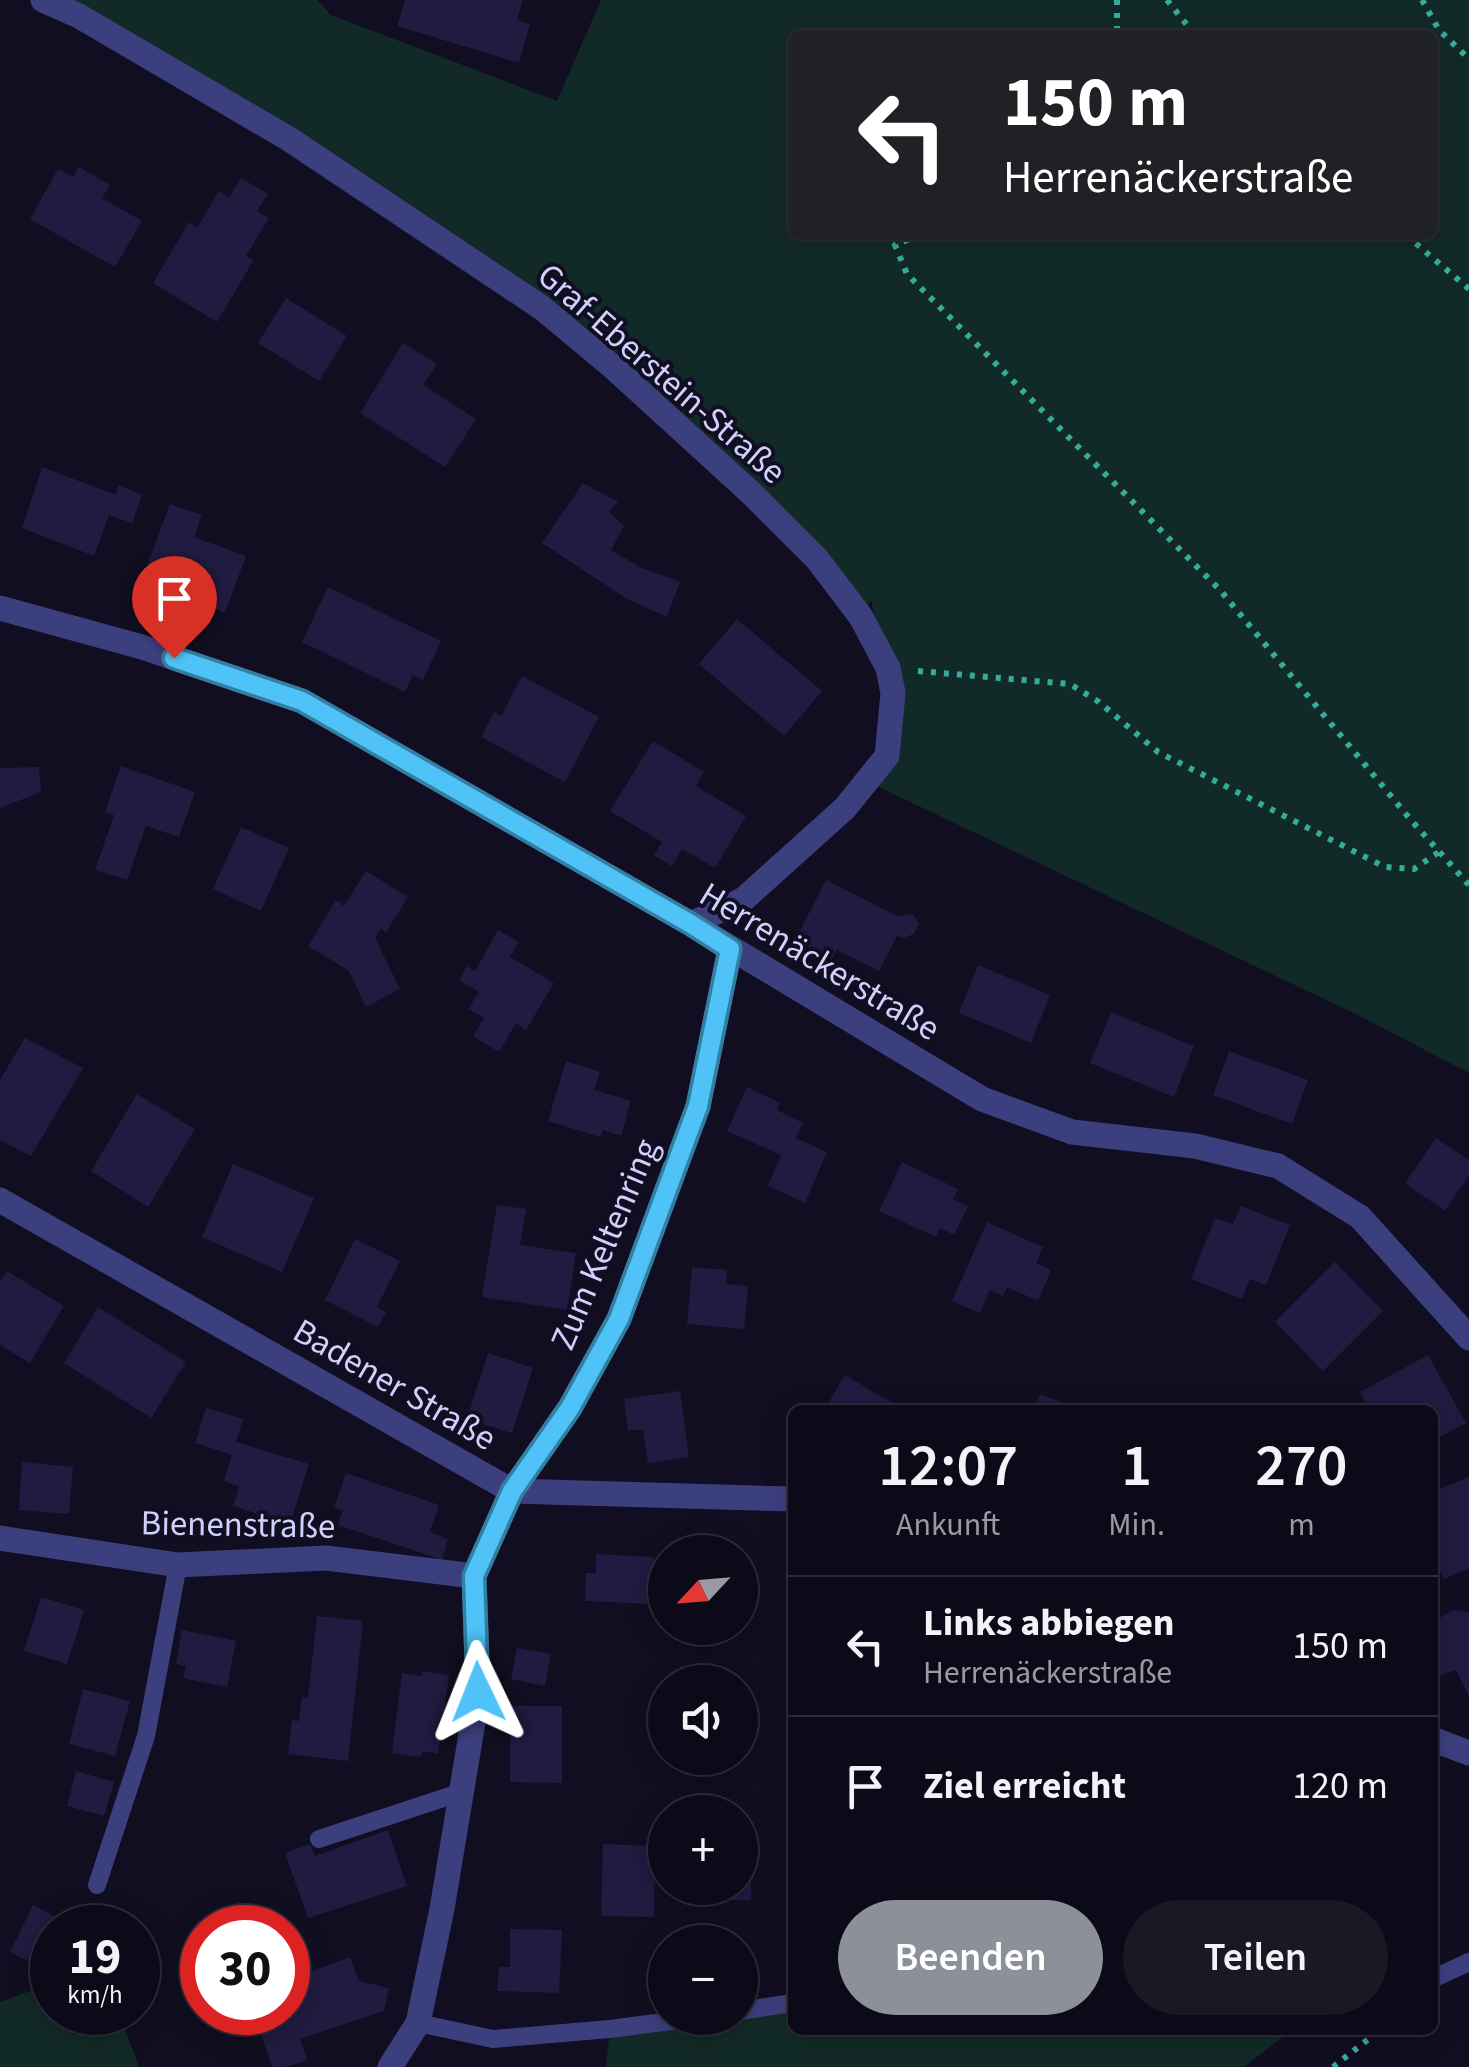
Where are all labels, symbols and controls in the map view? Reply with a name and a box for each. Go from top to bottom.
text: 150 m [1003,53,1188,153]
icon: left [838,70,968,200]
text: Herrenäckerstraße [1003,146,1353,210]
street label: Graf-Eberstein-Straße [526,251,797,496]
pin [132,556,217,659]
icon: arrive [147,571,202,626]
street label: Herrenäckerstraße [690,870,949,1053]
street label: Zum Keltenring [538,1131,672,1358]
street label: Badener Straße [284,1307,505,1463]
text: 12:07 [878,1424,1018,1509]
text: 1 [1121,1424,1152,1509]
text: 270 [1255,1424,1348,1509]
street label: Bienenstraße [140,1498,336,1552]
text: Ankunft [896,1502,1000,1548]
text: Min. [1108,1502,1165,1548]
text: m [1288,1502,1315,1548]
north arrow [648,1535,758,1645]
map controls [648,1535,758,2035]
text: Links abbiegen [923,1596,1175,1650]
icon: left [838,1619,893,1674]
text: 150 m [1292,1619,1388,1673]
position arrow [426,1640,530,1744]
text: Herrenäckerstraße [923,1650,1172,1696]
button: sound [648,1665,758,1775]
icon: arrive [838,1759,893,1814]
text: Ziel erreicht [923,1759,1126,1813]
text: 120 m [1292,1759,1388,1813]
button: + [648,1795,758,1905]
button: Beenden [838,1900,1103,2015]
button: Teilen [1123,1900,1388,2015]
speed limit sign: 30 [180,1905,310,2035]
text: 19 [69,1922,121,1993]
button: − [648,1925,758,2035]
text: km/h [67,1977,123,2013]

